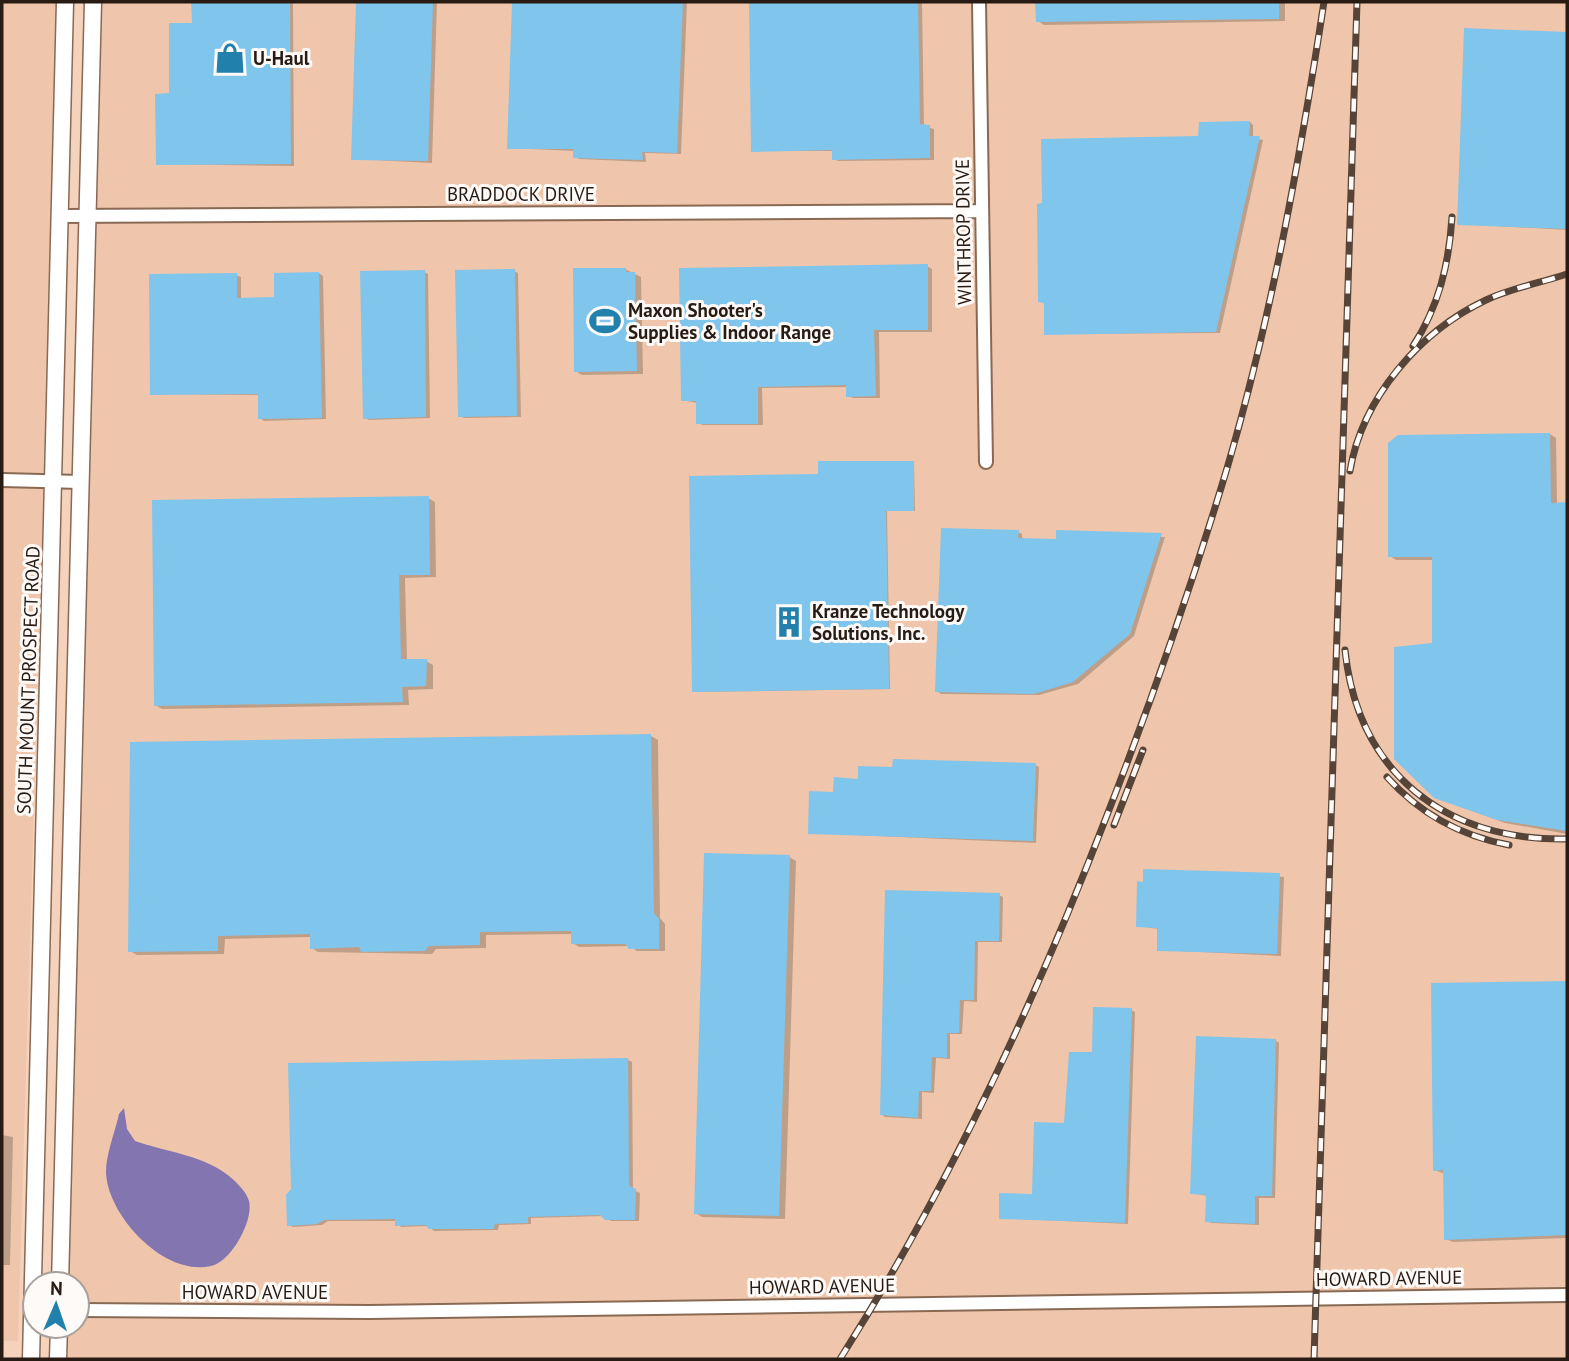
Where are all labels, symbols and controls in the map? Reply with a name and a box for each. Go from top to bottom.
shop icon: U-Haul [213,41,247,75]
place label: U-Haul [253,46,310,70]
street label: WINTHROP DRIVE [950,159,976,305]
street label: BRADDOCK DRIVE [447,182,595,206]
place label: Maxon Shooter's Supplies & Indoor Range [628,298,831,344]
sports icon: Maxon Shooter's Supplies & Indoor Range [588,304,622,338]
street label: SOUTH MOUNT PROSPECT ROAD [11,545,45,815]
place label: Kranze Technology Solutions, Inc. [812,599,965,645]
building icon: Kranze Technology Solutions, Inc. [772,605,806,639]
street label: HOWARD AVENUE [1316,1265,1462,1291]
north arrow [21,1270,91,1340]
street label: HOWARD AVENUE [749,1273,895,1299]
text: N [50,1276,63,1300]
street label: HOWARD AVENUE [182,1280,328,1304]

